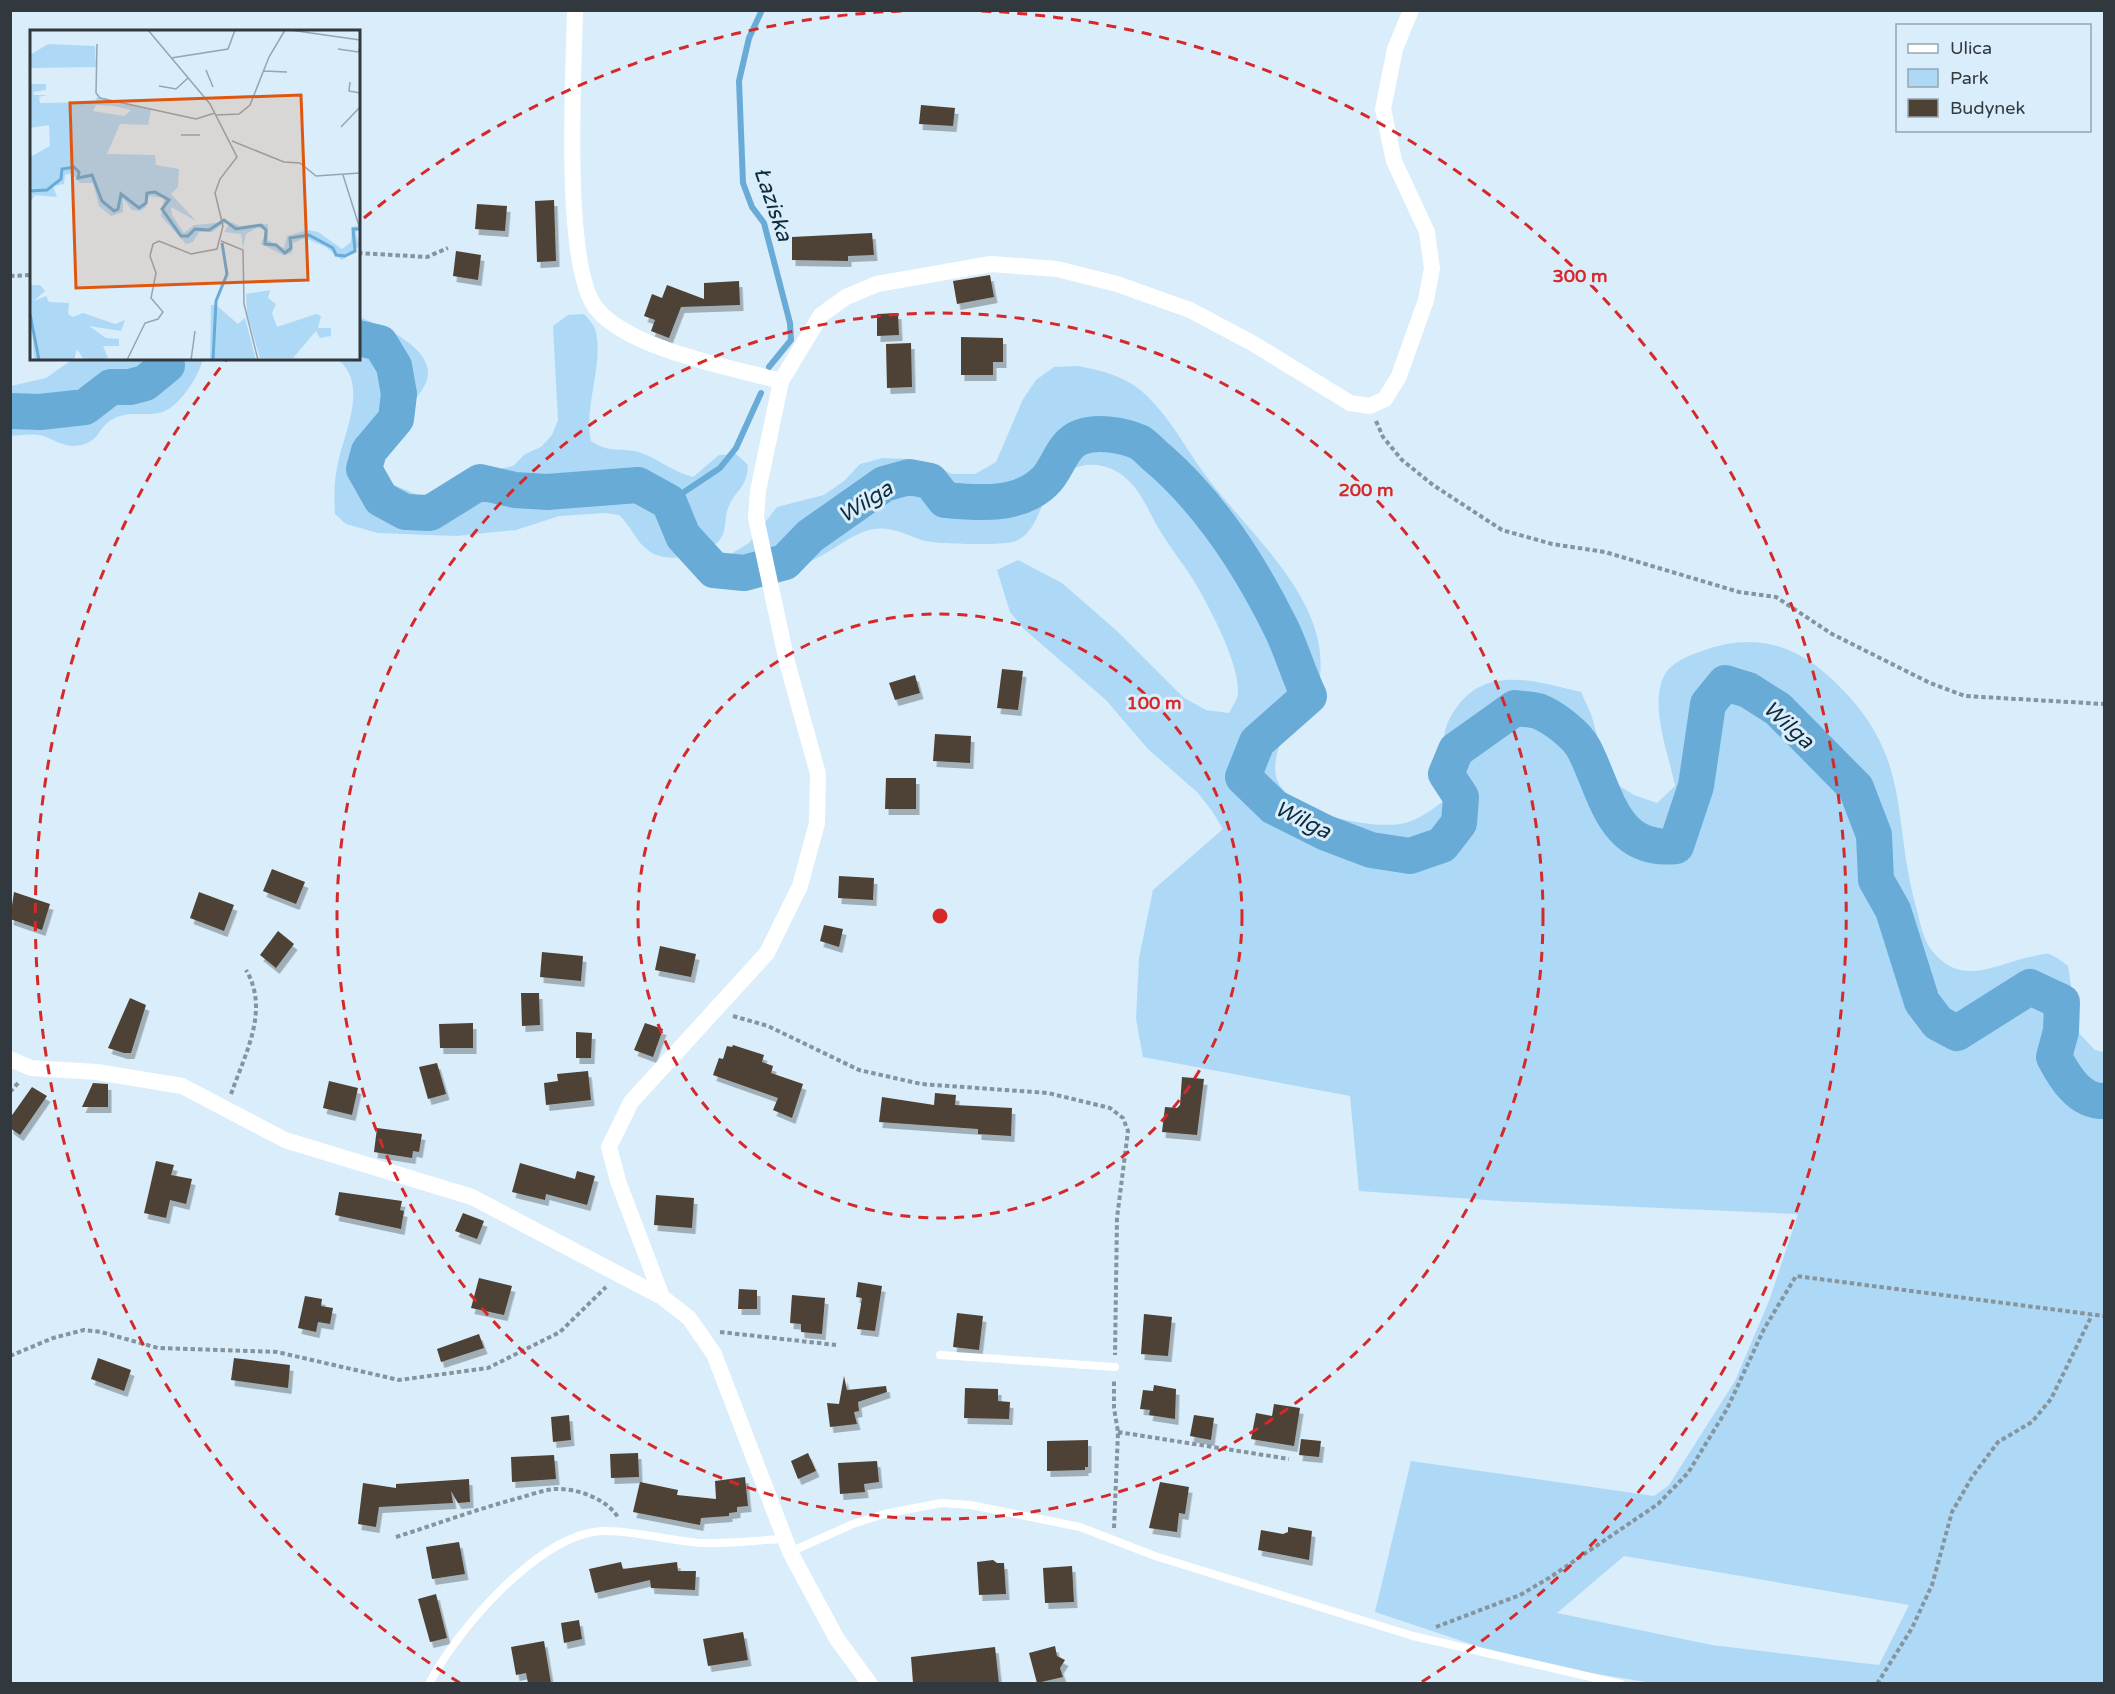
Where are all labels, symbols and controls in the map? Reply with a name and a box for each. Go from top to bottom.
legend [1896,24,2091,132]
inset map [30,30,360,360]
text: Ulica [1950,37,1992,59]
text: Park [1950,67,1989,89]
text: Budynek [1950,97,2025,119]
water label: Łaziska [748,164,798,245]
text: 300 m [1552,265,1608,287]
water label: Wilga [834,475,898,529]
text: 200 m [1338,479,1394,501]
text: 100 m [1126,692,1182,714]
water label: Wilga [1758,695,1820,755]
water label: Wilga [1270,795,1335,845]
centre of rings [930,906,950,926]

